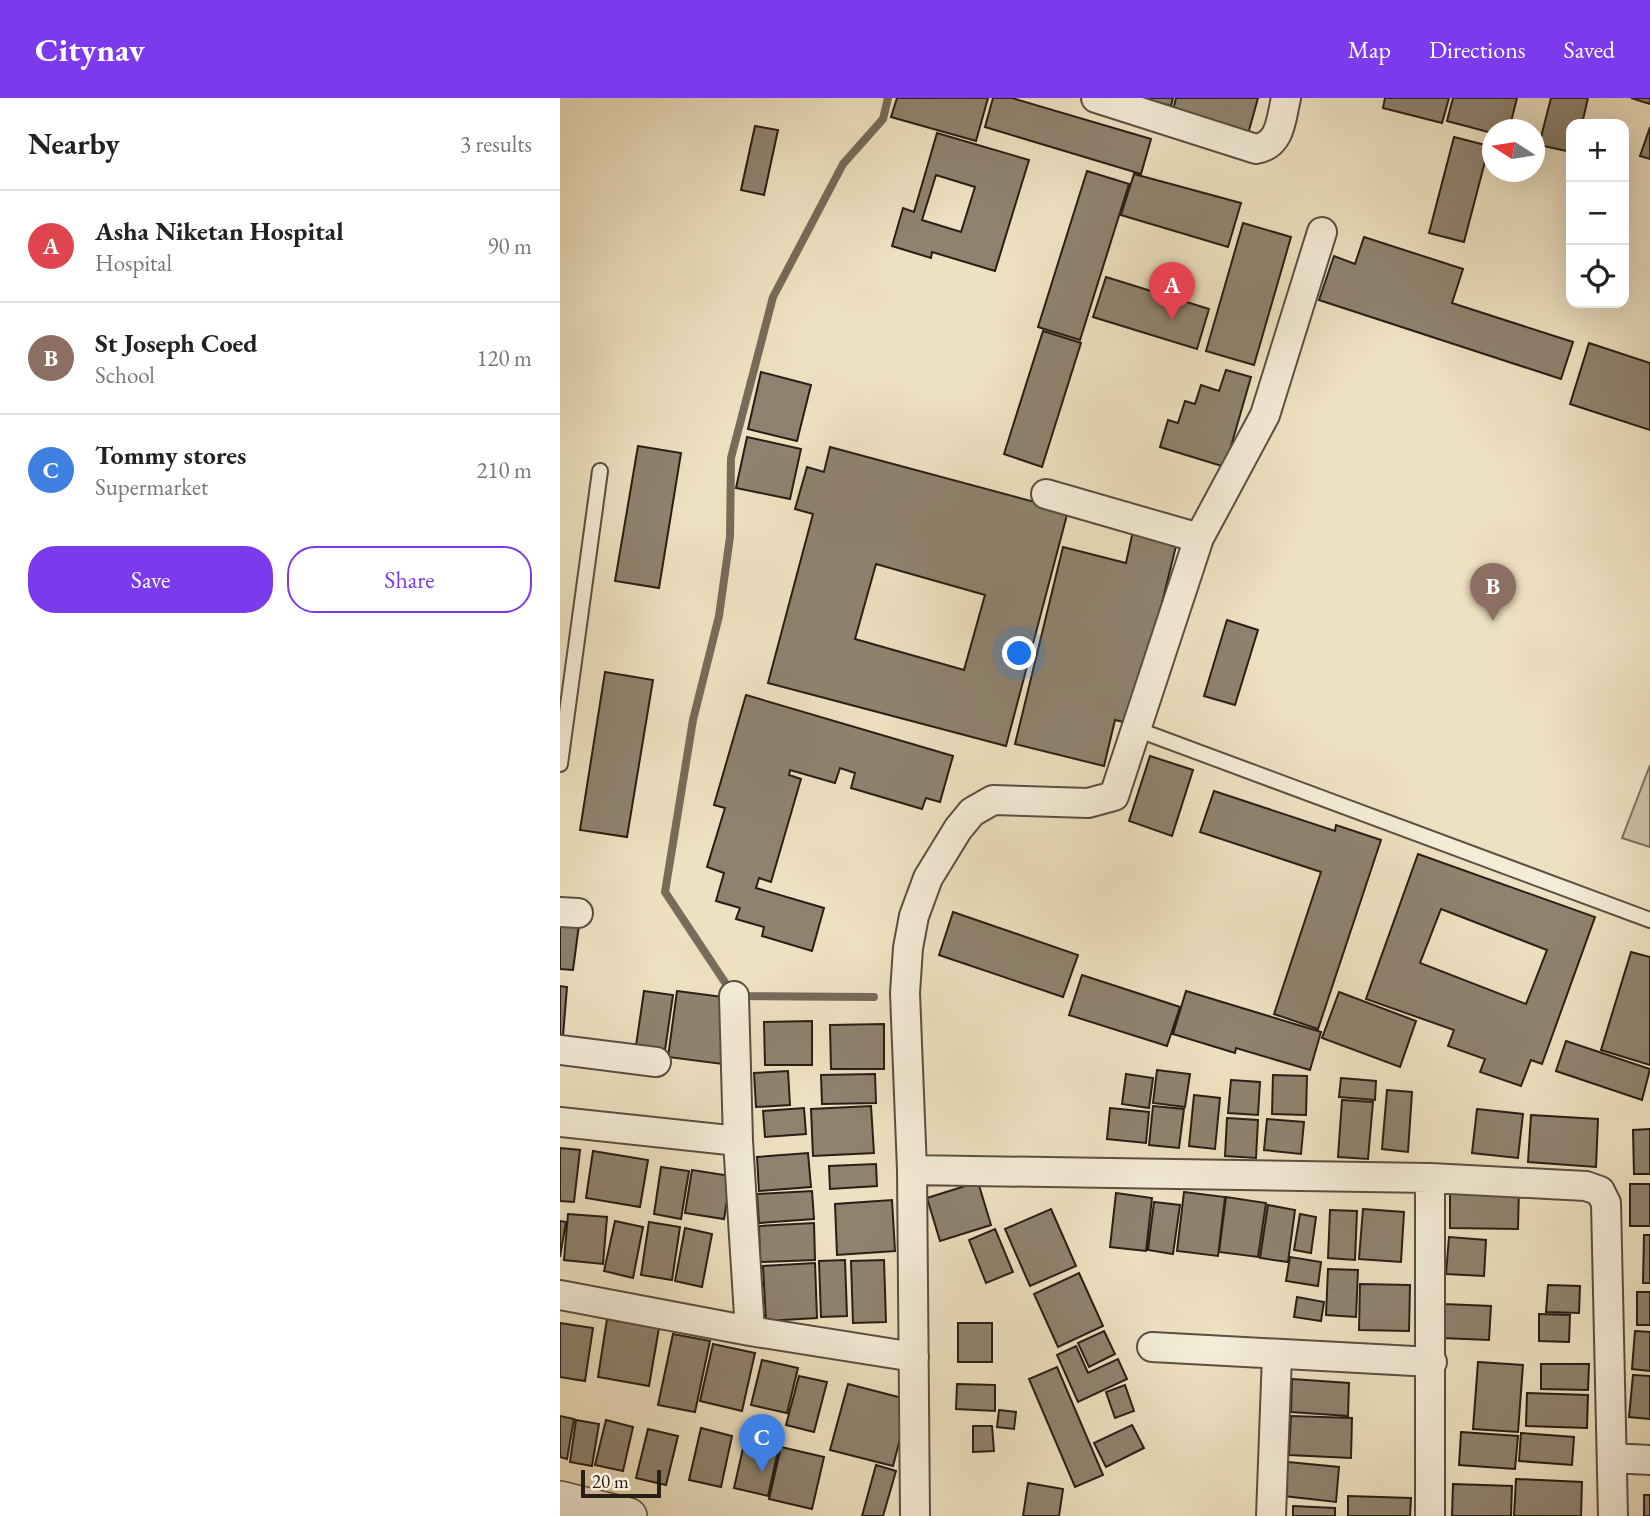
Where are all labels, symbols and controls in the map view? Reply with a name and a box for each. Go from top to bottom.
text: Citynav [35,28,145,71]
text: Map [1348,34,1391,65]
text: Directions [1429,34,1526,65]
text: Saved [1564,34,1615,65]
north arrow [1482,119,1545,182]
map controls [1566,119,1629,308]
button: + [1566,119,1629,182]
text: Nearby [28,124,120,163]
text: 3 results [460,129,532,159]
button: − [1566,182,1629,245]
text: Asha Niketan Hospital [95,214,344,248]
text: A [43,231,59,261]
text: 90 m [487,231,532,261]
button: locate [1566,245,1629,308]
text: Hospital [95,248,172,278]
pin: A [1149,262,1195,320]
text: St Joseph Coed [95,326,258,360]
text: B [44,343,58,373]
text: 120 m [476,343,532,373]
text: School [95,360,155,390]
text: Tommy stores [95,438,246,472]
text: C [43,455,59,485]
text: 210 m [476,455,532,485]
text: Supermarket [95,472,208,502]
button: Save [28,546,273,613]
button: Share [287,546,532,613]
pin: B [1470,563,1516,621]
your location [1002,636,1036,670]
pin: C [739,1414,785,1472]
scale bar [581,1467,662,1499]
text: 20 m [592,1469,629,1494]

